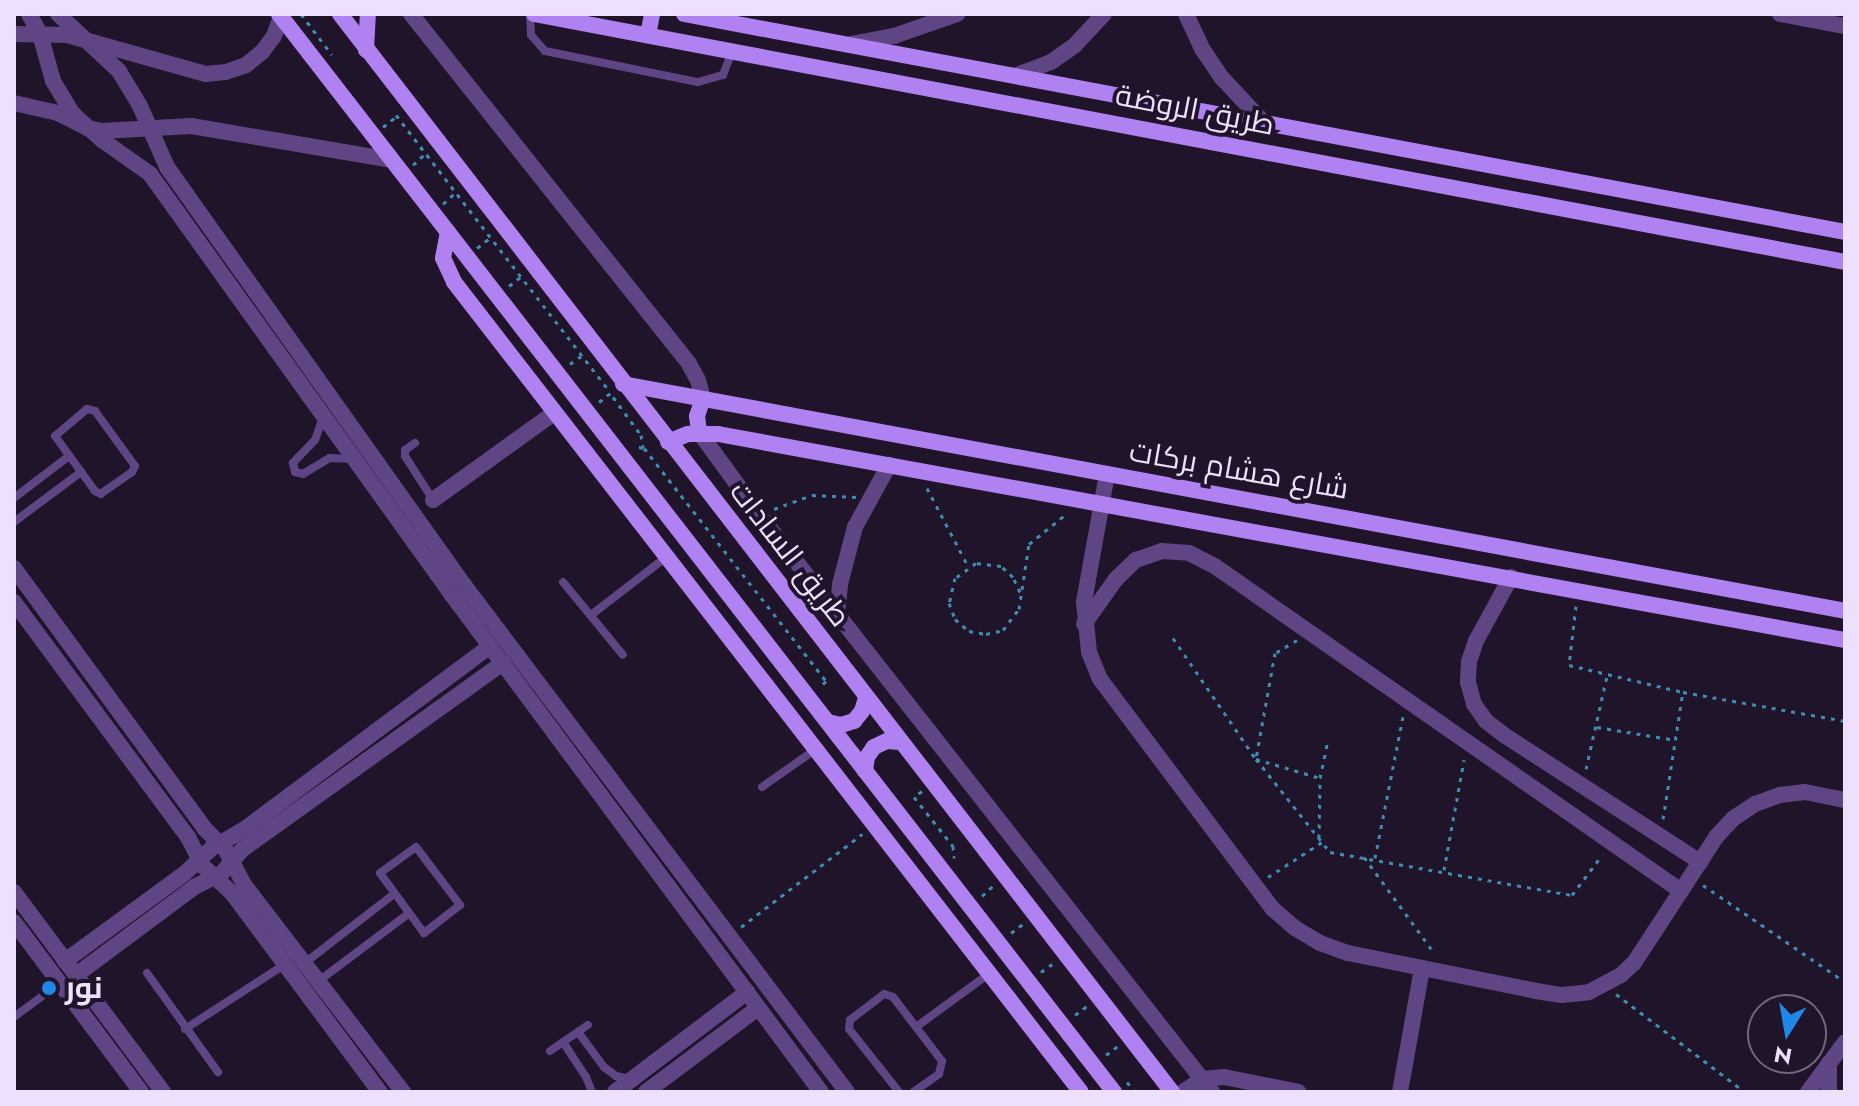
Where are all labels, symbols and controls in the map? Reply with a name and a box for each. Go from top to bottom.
street label: طريق الروضة [1112,77,1278,143]
street label: شارع هشام بركات [1127,433,1351,507]
street label: طريق السادات [722,474,858,634]
place label: نور [65,970,103,1006]
marker: نور [40,979,58,997]
north arrow [1747,994,1827,1074]
text: N [1771,1038,1794,1073]

